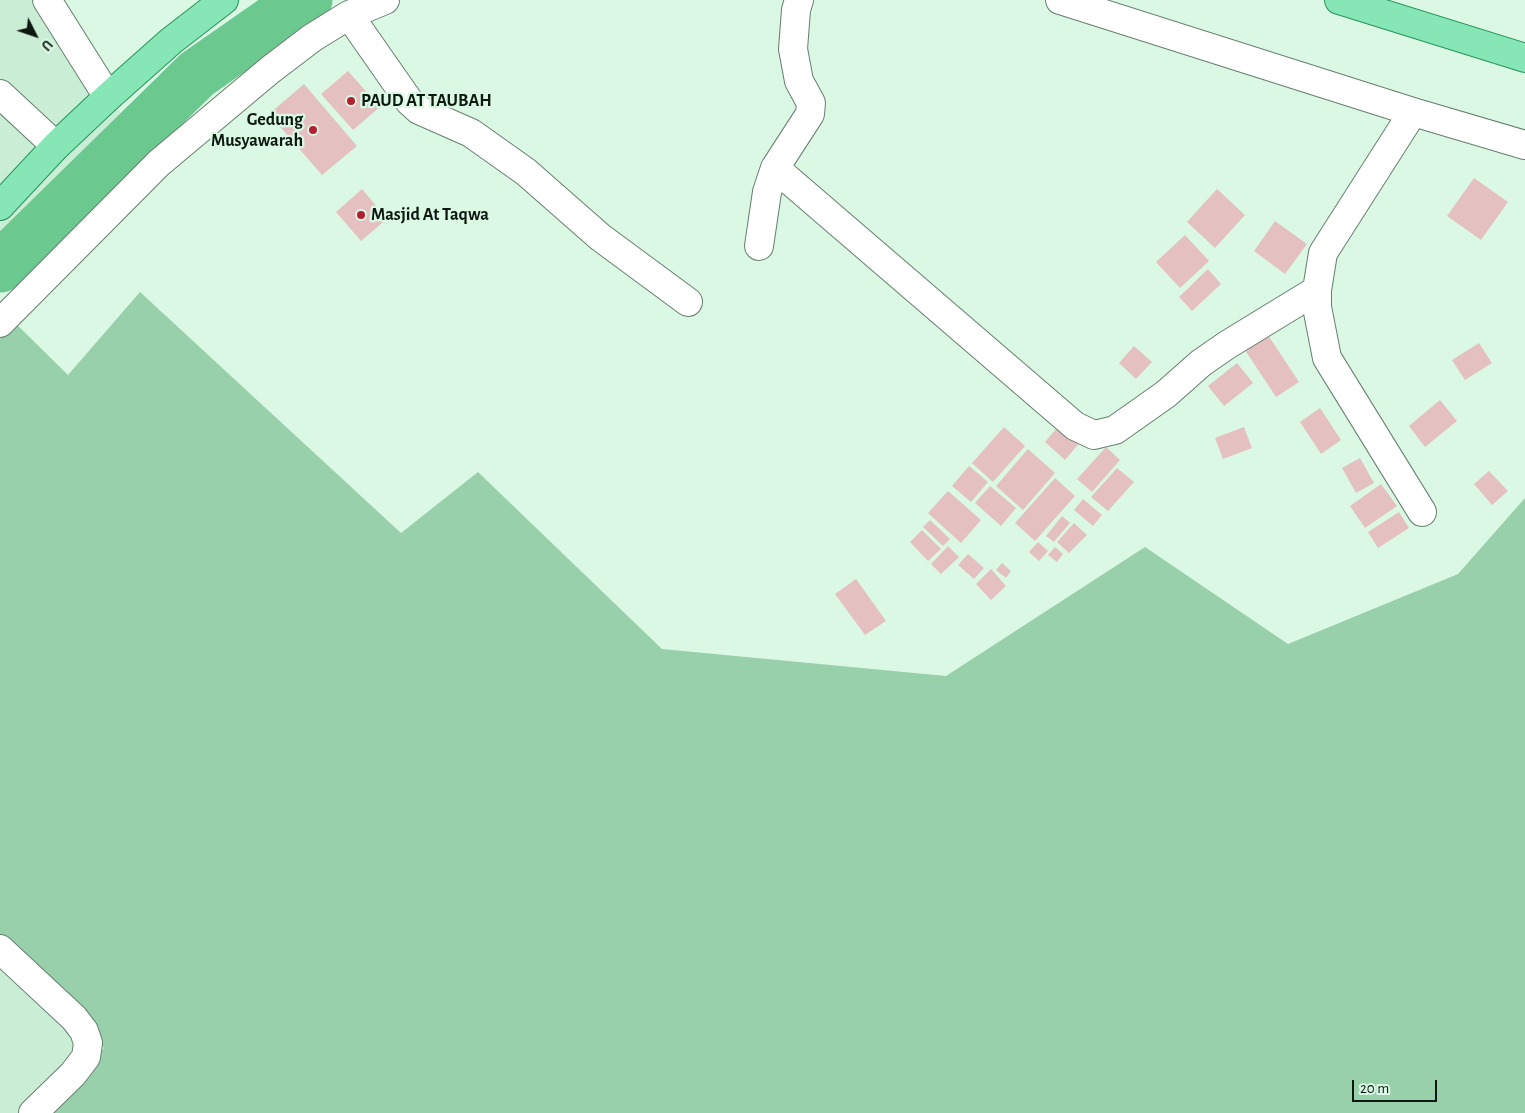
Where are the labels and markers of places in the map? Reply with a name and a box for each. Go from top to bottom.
place label: PAUD AT TAUBAH [361,90,492,112]
marker: PAUD AT TAUBAH [345,95,357,107]
place label: Gedung Musyawarah [211,109,303,152]
marker: Gedung Musyawarah [307,124,319,136]
place label: Masjid At Taqwa [371,204,489,226]
marker: Masjid At Taqwa [355,209,367,221]

